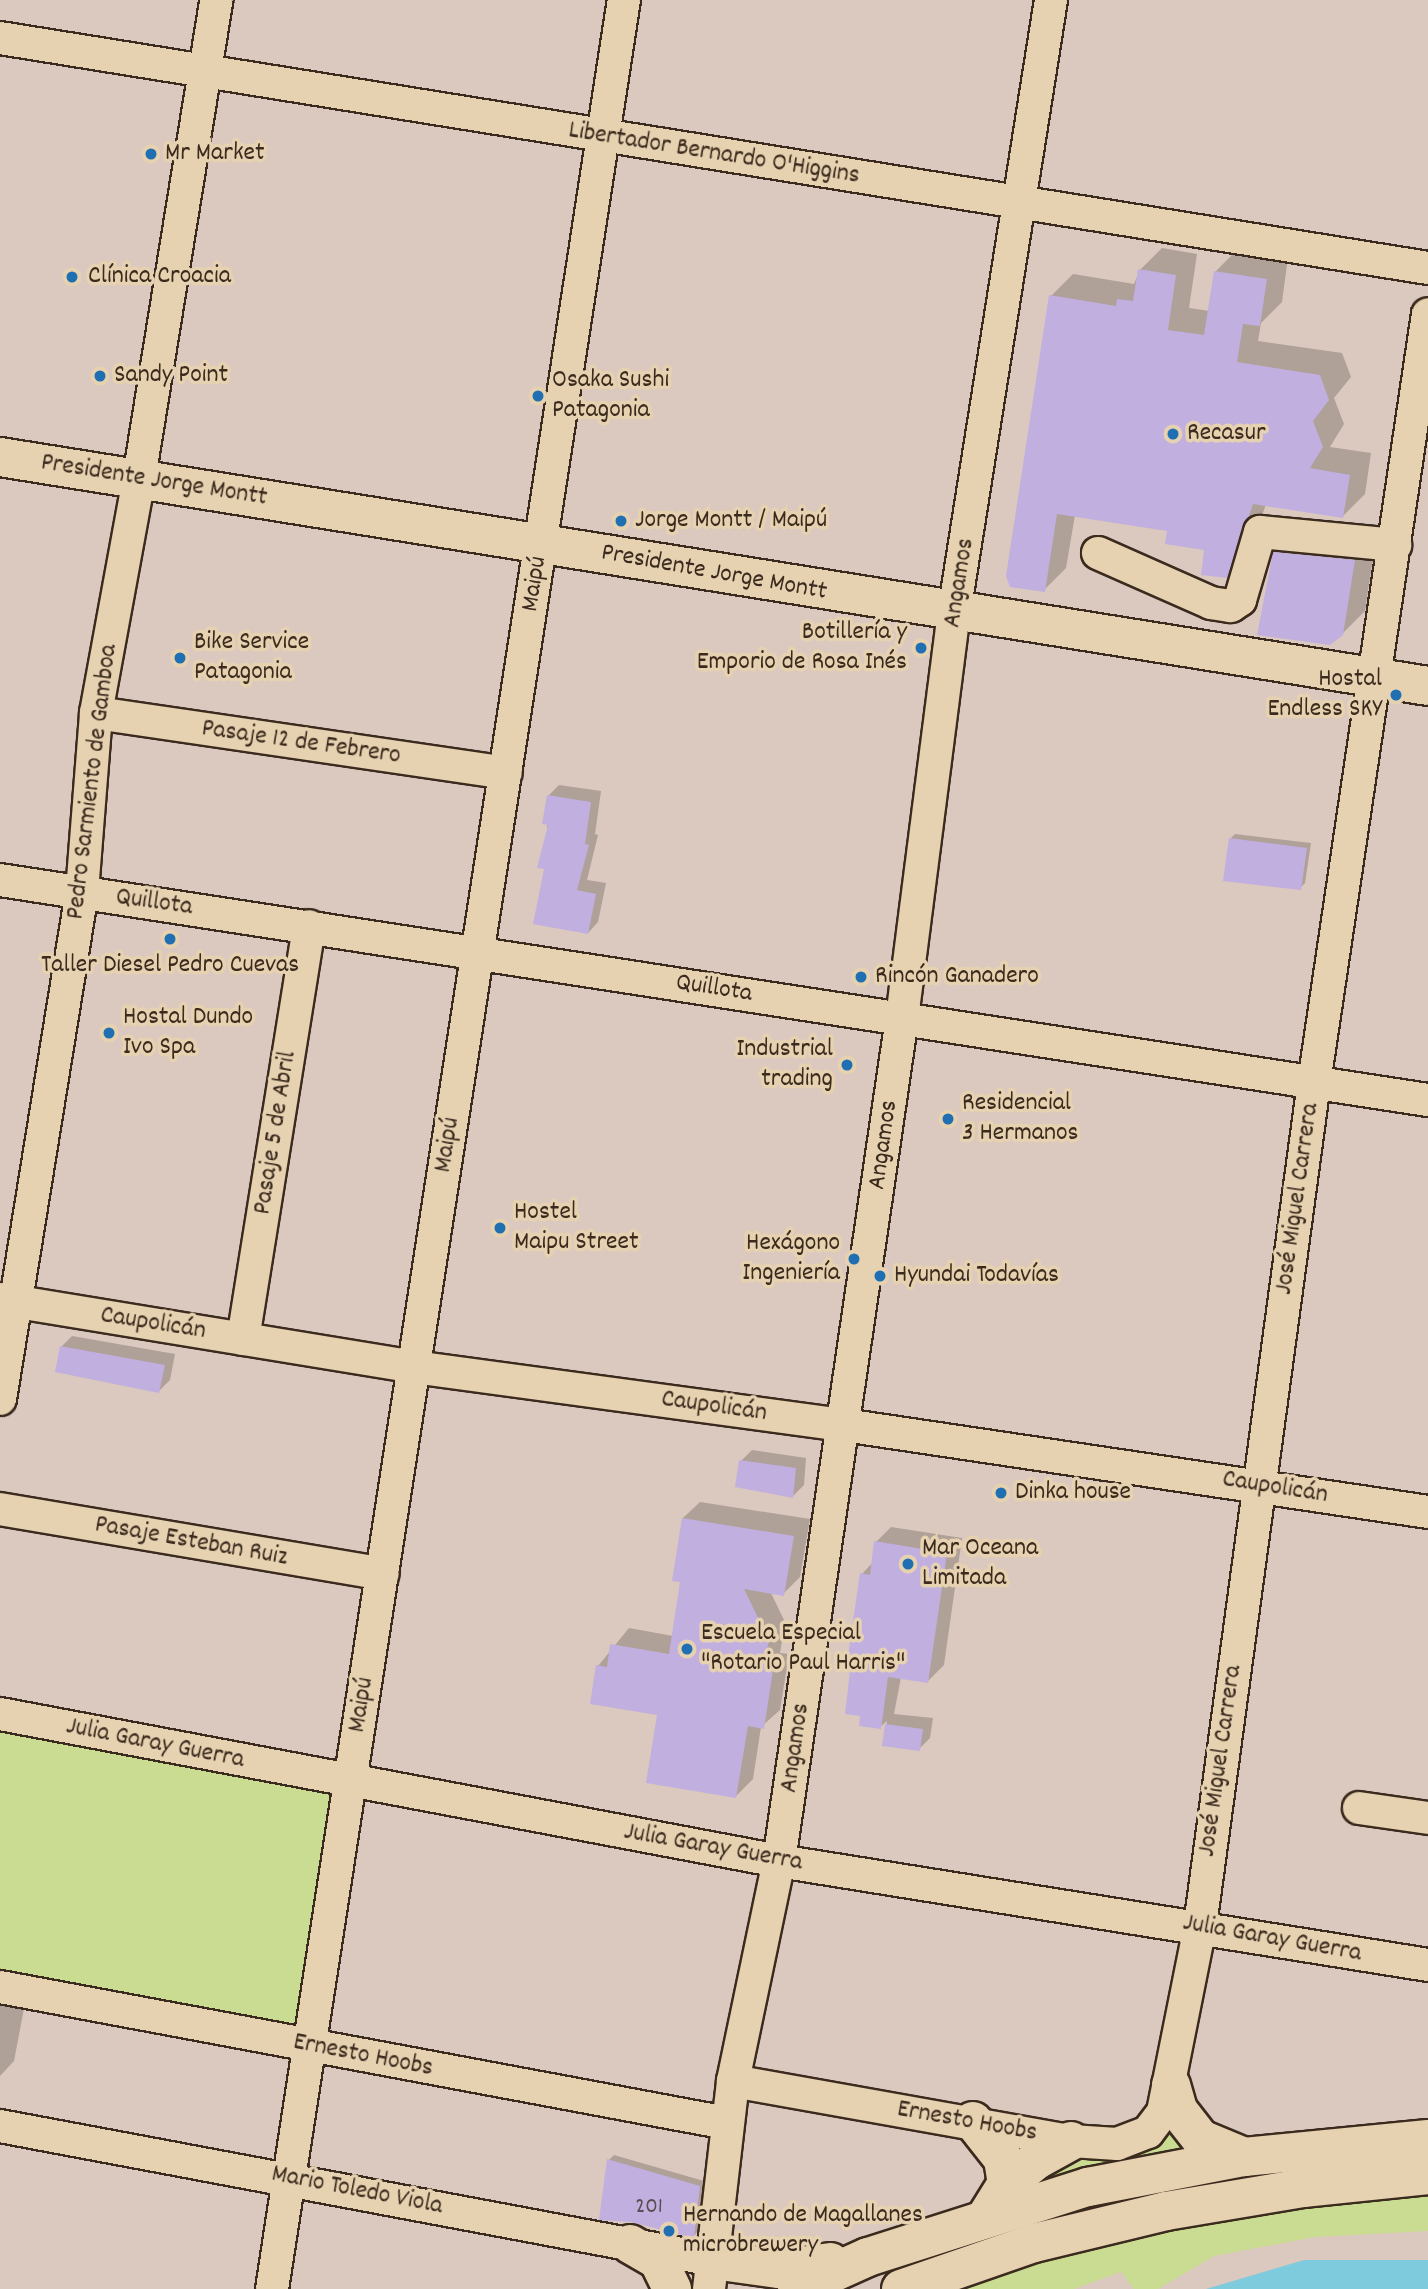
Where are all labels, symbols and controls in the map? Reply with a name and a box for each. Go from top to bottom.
street label: Libertador Bernardo O'Higgins [566,116,862,192]
place label: Mr Market [165,138,265,170]
marker: Mr Market [143,146,159,162]
place label: Clínica Croacia [88,261,231,293]
marker: Clínica Croacia [62,267,82,287]
place label: Sandy Point [114,360,228,392]
place label: Osaka Sushi Patagonia [552,365,669,426]
marker: Sandy Point [92,368,108,384]
marker: Osaka Sushi Patagonia [530,388,546,404]
place label: Recasur [1187,418,1266,450]
marker: Recasur [1165,426,1181,442]
street label: Presidente Jorge Montt [39,448,269,514]
place label: Jorge Montt / Maipú [635,505,827,537]
marker: Jorge Montt / Maipú [613,513,629,529]
street label: Angamos [938,536,982,630]
street label: Presidente Jorge Montt [599,538,829,608]
street label: Maipú [515,554,555,614]
place label: Botillería y Emporio de Rosa Inés [697,617,907,678]
place label: Bike Service Patagonia [194,627,309,688]
marker: Botillería y Emporio de Rosa Inés [913,640,929,656]
street label: Pedro Sarmiento de Gamboa [61,643,125,921]
marker: Bike Service Patagonia [172,650,188,666]
place label: Hostal Endless SKY [1268,664,1382,726]
marker: Hostal Endless SKY [1388,687,1404,703]
street label: Pasaje 12 de Febrero [200,714,402,772]
street label: Quillota [114,882,194,924]
marker: Taller Diesel Pedro Cuevas [162,931,178,947]
place label: Taller Diesel Pedro Cuevas [41,950,299,982]
place label: Rincón Ganadero [875,961,1039,993]
street label: Quillota [674,968,754,1010]
marker: Rincón Ganadero [853,969,869,985]
place label: Hostal Dundo Ivo Spa [123,1002,253,1064]
marker: Hostal Dundo Ivo Spa [101,1025,117,1041]
place label: Industrial trading [736,1034,833,1096]
street label: Pasaje 5 de Abril [248,1049,304,1217]
marker: Industrial trading [839,1057,855,1073]
place label: Residencial 3 Hermanos [962,1088,1078,1150]
street label: Angamos [862,1098,906,1192]
street label: José Miguel Carrera [1269,1101,1327,1297]
marker: Residencial 3 Hermanos [940,1111,956,1127]
street label: Maipú [428,1115,468,1175]
place label: Hostel Maipu Street [514,1197,639,1258]
marker: Hostel Maipu Street [492,1220,508,1236]
place label: Hexágono Ingeniería [742,1228,840,1290]
marker: Hexágono Ingeniería [846,1251,862,1267]
place label: Hyundai Todavías [894,1260,1059,1292]
marker: Hyundai Todavías [872,1268,888,1284]
street label: Caupolicán [98,1300,208,1348]
street label: Caupolicán [659,1384,769,1430]
street label: Caupolicán [1220,1464,1330,1512]
place label: Dinka house [1015,1477,1131,1509]
marker: Dinka house [993,1485,1009,1501]
street label: Pasaje Esteban Ruiz [92,1510,290,1574]
place label: Mar Oceana Limitada [922,1533,1038,1594]
marker: Mar Oceana Limitada [900,1556,916,1572]
place label: Escuela Especial "Rotario Paul Harris" [701,1618,905,1680]
marker: Escuela Especial "Rotario Paul Harris" [679,1641,695,1657]
street label: José Miguel Carrera [1192,1663,1250,1859]
street label: Maipú [342,1675,382,1735]
street label: Angamos [774,1701,818,1795]
street label: Julia Garay Guerra [63,1711,247,1777]
street label: Julia Garay Guerra [621,1817,805,1879]
street label: Julia Garay Guerra [1180,1908,1364,1970]
street label: Ernesto Hoobs [291,2027,435,2085]
street label: Ernesto Hoobs [895,2094,1039,2150]
street label: Mario Toledo Viola [269,2159,445,2223]
house number: 201 [635,2194,663,2222]
place label: Hernando de Magallanes microbrewery [683,2200,923,2262]
marker: Hernando de Magallanes microbrewery [661,2223,677,2239]

